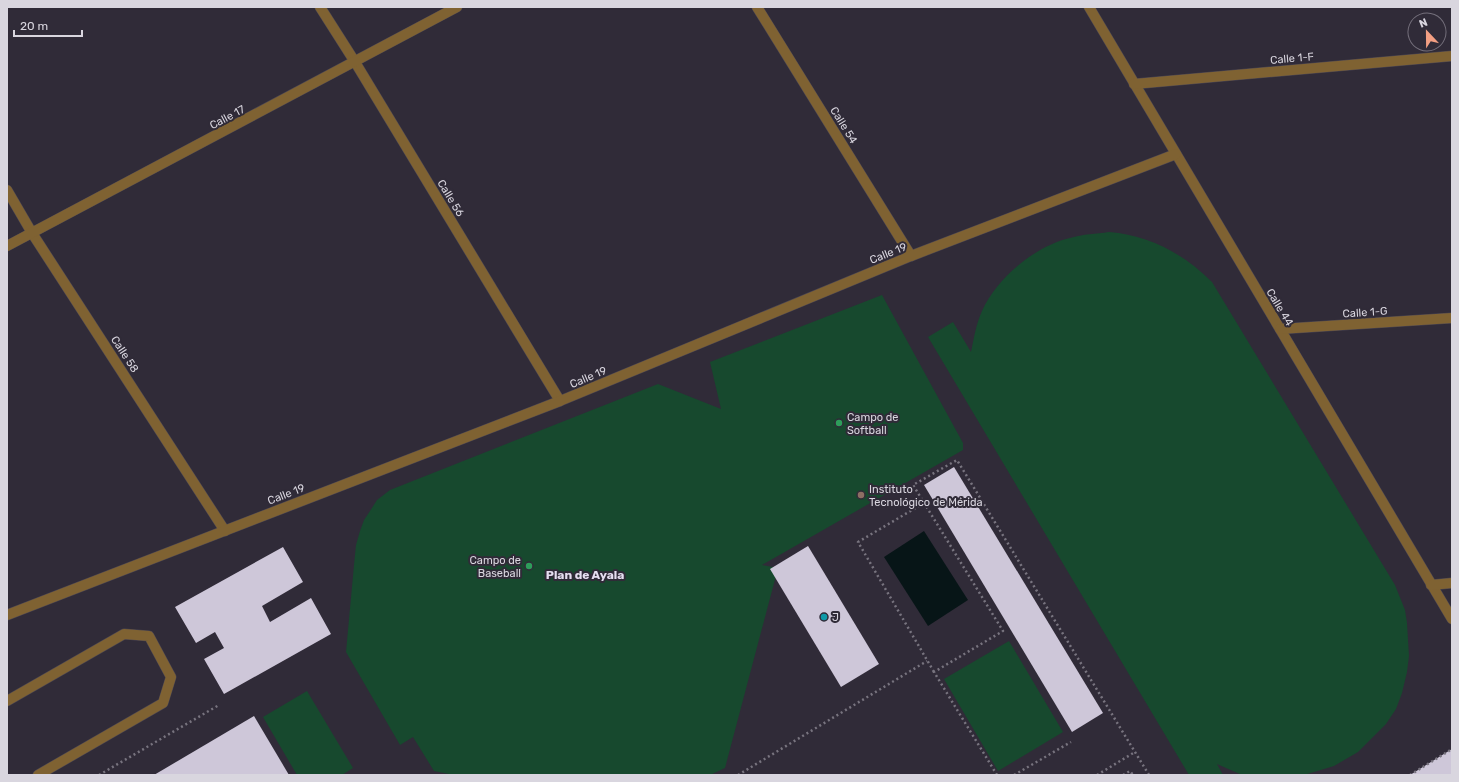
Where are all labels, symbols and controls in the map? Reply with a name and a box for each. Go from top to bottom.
scale bar [14,12,82,38]
north arrow [1407,12,1447,52]
text: N [1417,16,1430,31]
text: 20 m [20,19,48,33]
street label: Calle 1-F [1270,50,1315,67]
street label: Calle 17 [207,103,247,132]
street label: Calle 54 [827,104,860,146]
street label: Calle 56 [434,177,467,219]
street label: Calle 19 [868,240,909,267]
street label: Calle 44 [1263,286,1296,328]
street label: Calle 1-G [1342,304,1388,321]
street label: Calle 58 [108,333,141,375]
street label: Calle 19 [568,364,609,391]
place label: Campo de Softball [847,411,898,437]
marker: Campo de Softball [834,418,844,428]
street label: Calle 19 [266,481,307,507]
place label: Instituto Tecnológico de Mérida [869,483,983,509]
marker: Instituto Tecnológico de Mérida [856,490,866,500]
place label: Campo de Baseball [470,554,521,580]
marker: Campo de Baseball [524,561,534,571]
district label: Plan de Ayala [546,568,624,582]
place label: J [832,611,839,624]
marker: J [819,612,829,622]

